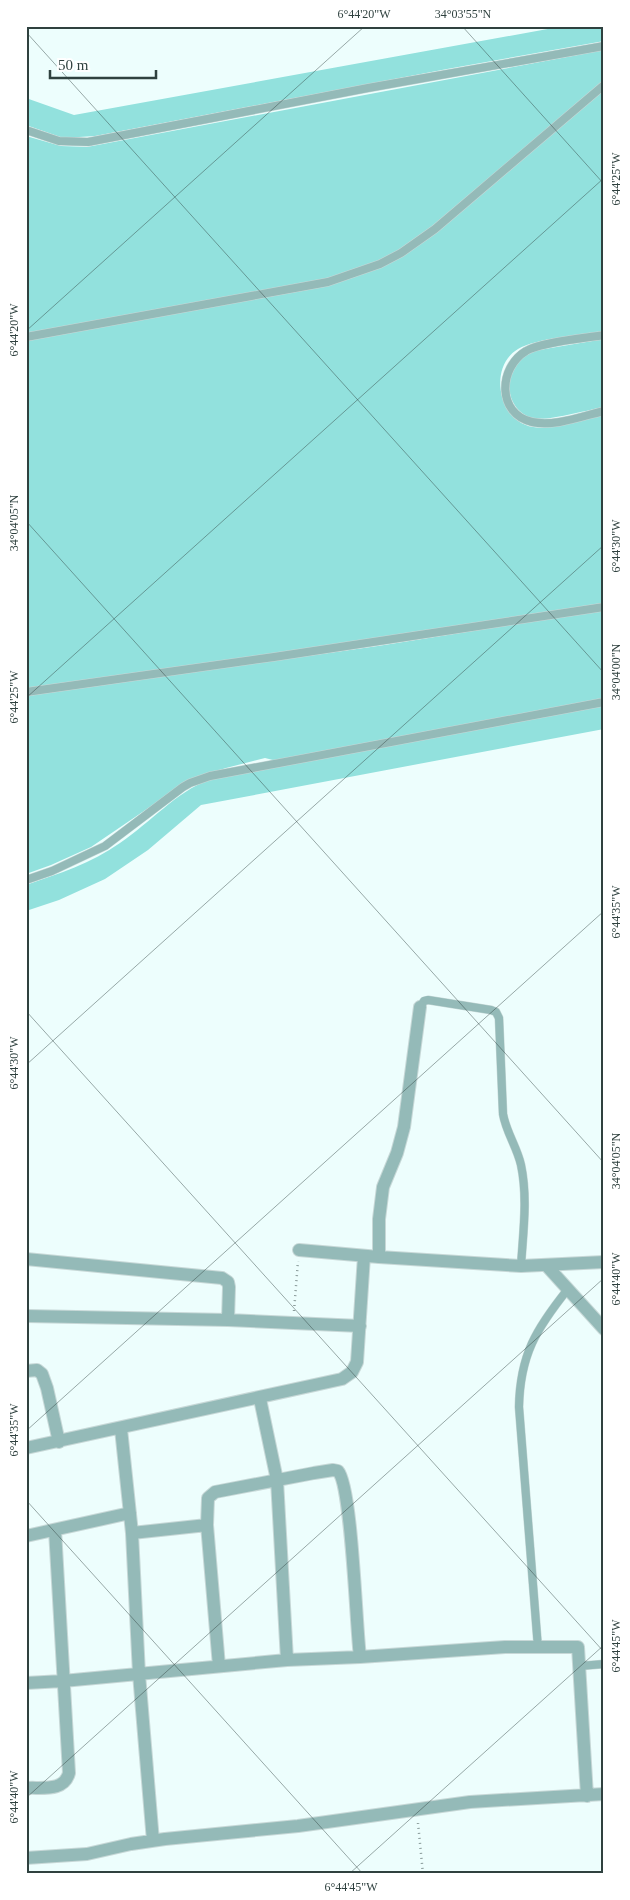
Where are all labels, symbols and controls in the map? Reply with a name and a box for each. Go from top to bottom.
text: 6°44'20"W [337,7,391,21]
text: 34°03'55"N [435,7,492,21]
scale bar [50,48,156,80]
text: 50 m [58,57,89,73]
text: 6°44'25"W [609,152,623,206]
text: 6°44'20"W [7,303,21,357]
text: 34°04'05"N [7,494,21,551]
text: 6°44'30"W [609,519,623,573]
text: 34°04'00"N [609,643,623,700]
text: 6°44'25"W [7,670,21,724]
text: 6°44'35"W [609,885,623,939]
text: 6°44'30"W [7,1036,21,1090]
text: 34°04'05"N [609,1132,623,1189]
text: 6°44'40"W [609,1252,623,1306]
text: 6°44'35"W [7,1403,21,1457]
text: 6°44'45"W [609,1619,623,1673]
text: 6°44'40"W [7,1770,21,1824]
text: 6°44'45"W [324,1880,378,1894]

